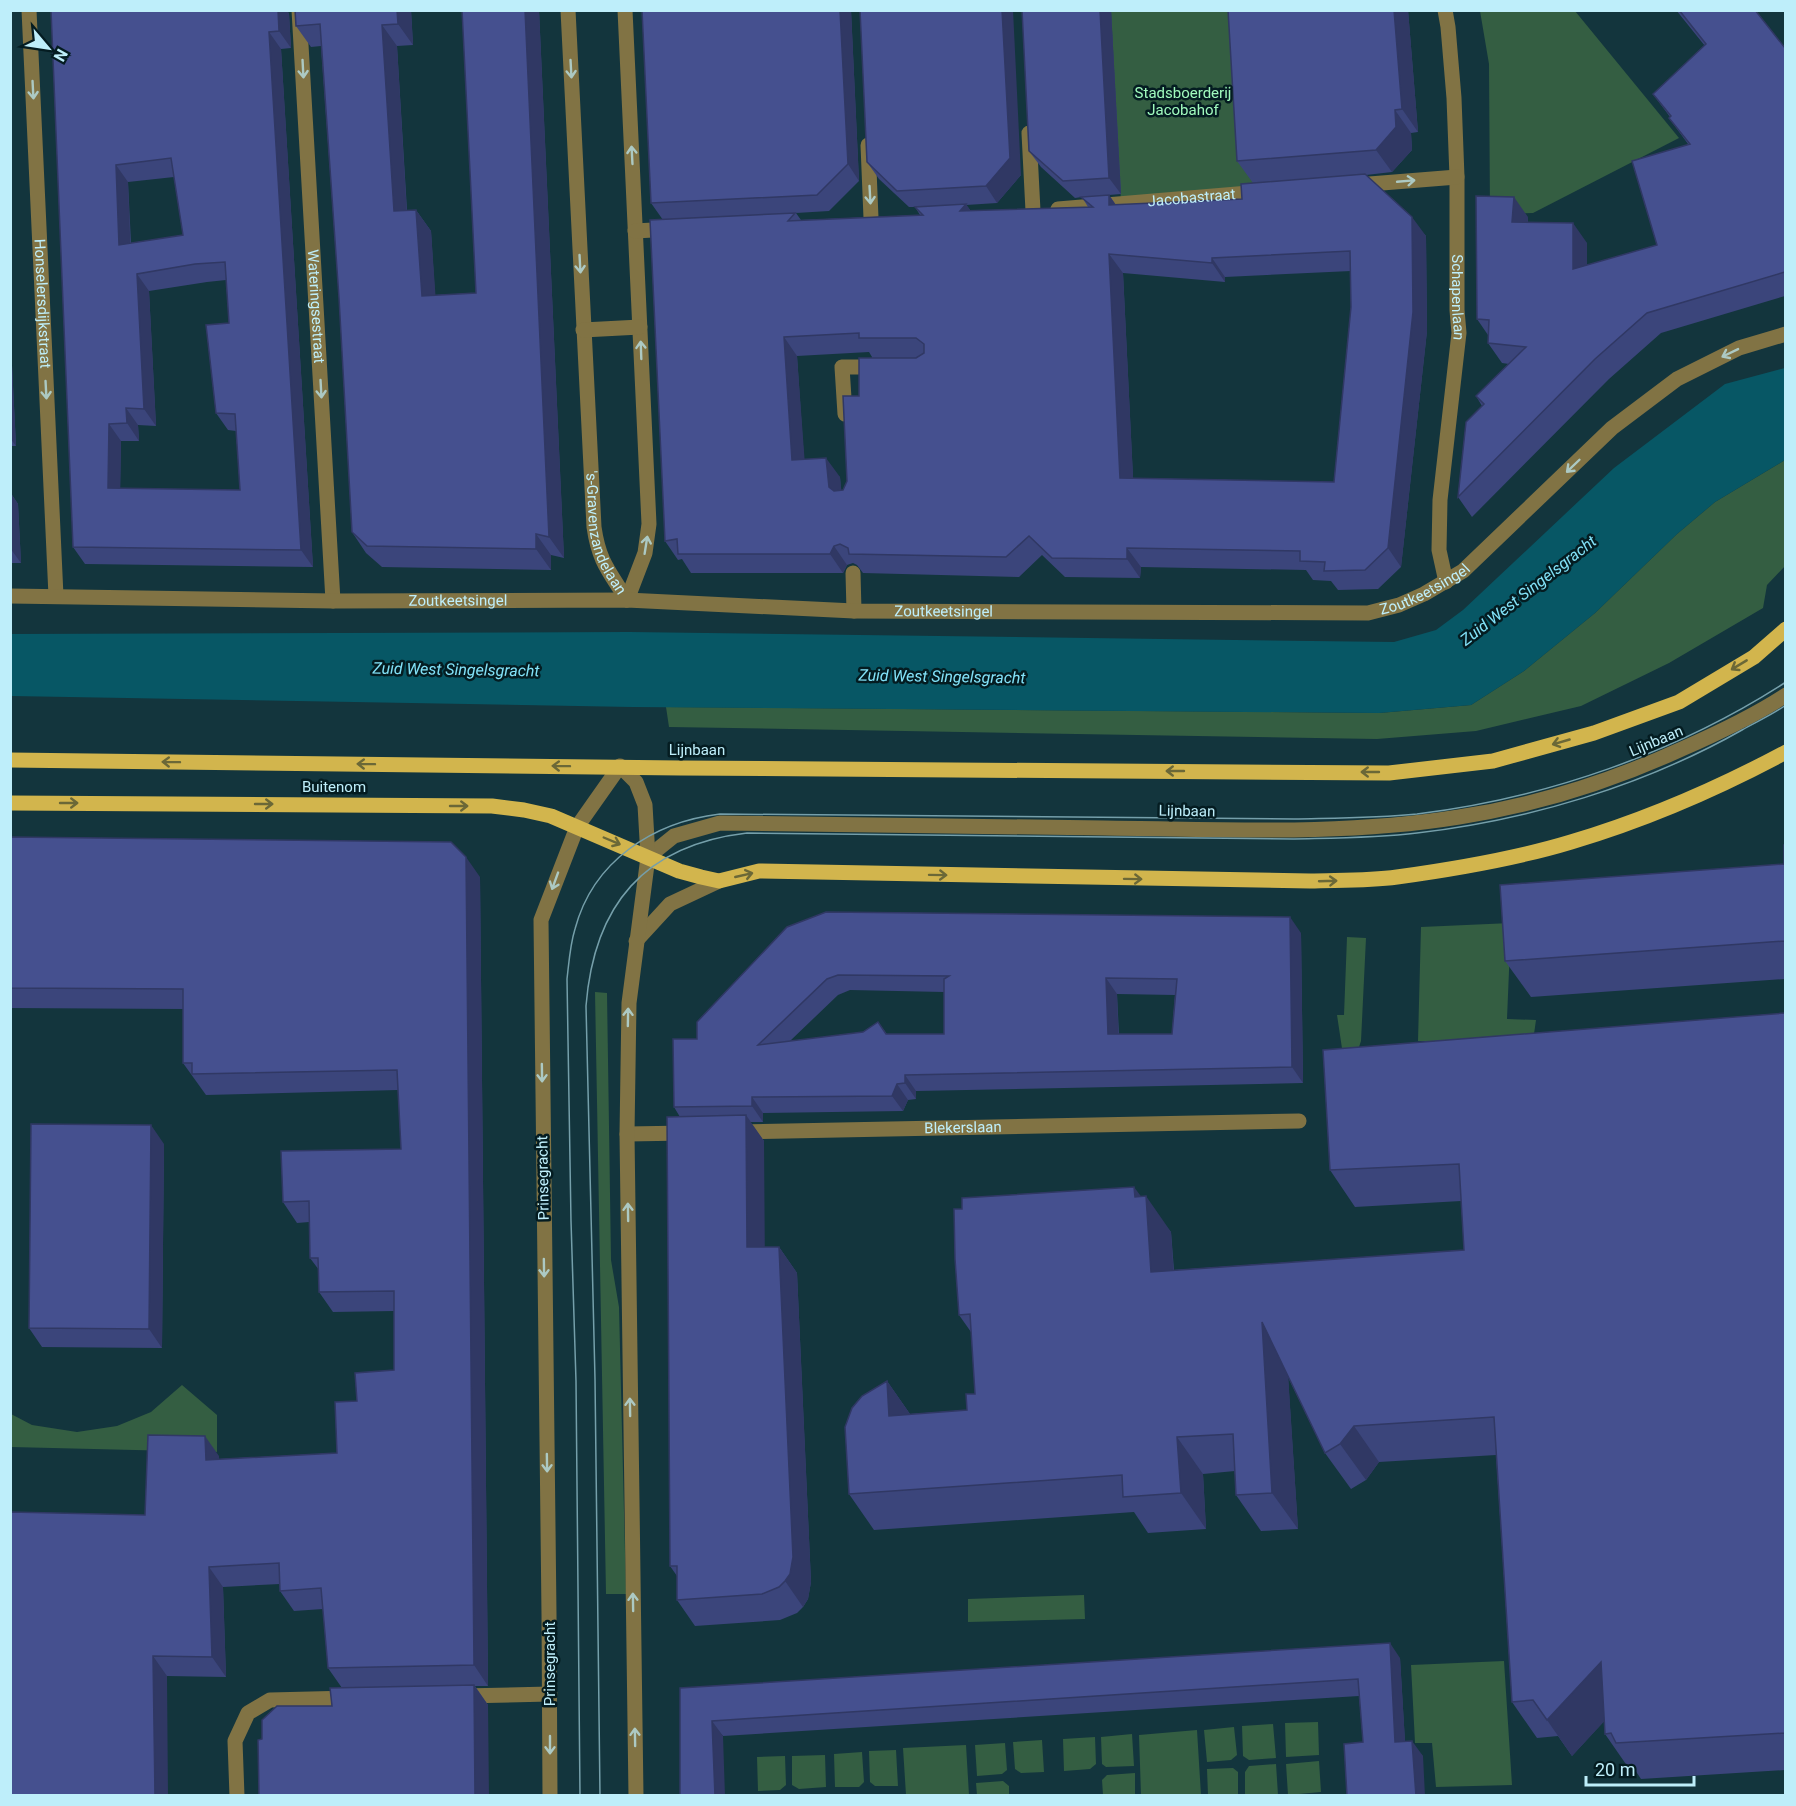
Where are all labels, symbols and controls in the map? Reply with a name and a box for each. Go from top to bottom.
north arrow [18,18,78,78]
text: N [50,45,72,65]
one-way arrow [297,58,308,78]
one-way arrow [566,58,577,78]
one-way arrow [27,79,38,99]
park label: Stadsboerderij Jacobahof [1135,84,1231,119]
one-way arrow [626,146,637,166]
one-way arrow [1396,175,1416,186]
one-way arrow [865,184,876,204]
street label: Jacobastraat [1147,185,1236,210]
street label: Honselersdijkstraat [31,238,55,369]
street label: Wateringsestraat [304,249,328,364]
one-way arrow [575,253,586,273]
street label: Schapenlaan [1448,254,1468,341]
one-way arrow [635,341,647,361]
one-way arrow [1722,348,1740,359]
one-way arrow [41,379,52,399]
one-way arrow [316,379,327,399]
one-way arrow [1565,458,1580,473]
street label: 's-Gravenzandelaan [582,470,630,598]
water label: Zuid West Singelsgracht [1456,531,1601,650]
one-way arrow [640,535,651,555]
street label: Zoutkeetsingel [1378,560,1474,619]
street label: Zoutkeetsingel [409,591,507,610]
street label: Zoutkeetsingel [894,602,993,621]
water label: Zuid West Singelsgracht [371,659,541,680]
one-way arrow [1731,660,1748,672]
water label: Zuid West Singelsgracht [857,666,1027,687]
street label: Lijnbaan [1626,722,1686,760]
one-way arrow [1552,737,1571,748]
street label: Lijnbaan [669,741,725,759]
one-way arrow [162,756,182,768]
one-way arrow [357,758,377,770]
one-way arrow [552,760,572,772]
one-way arrow [1165,765,1185,777]
one-way arrow [1360,767,1380,778]
street label: Buitenom [302,778,366,796]
one-way arrow [58,797,78,809]
one-way arrow [253,799,273,810]
one-way arrow [448,800,468,812]
street label: Lijnbaan [1159,802,1215,820]
one-way arrow [603,836,621,848]
one-way arrow [733,869,753,880]
one-way arrow [928,869,948,881]
one-way arrow [548,871,559,890]
one-way arrow [1123,873,1143,885]
one-way arrow [1318,875,1338,886]
one-way arrow [622,1007,634,1027]
one-way arrow [536,1063,547,1083]
street label: Blekerslaan [924,1118,1002,1137]
street label: Prinsegracht [533,1135,553,1220]
one-way arrow [622,1202,633,1222]
one-way arrow [539,1258,550,1278]
one-way arrow [624,1397,636,1417]
one-way arrow [541,1453,553,1473]
one-way arrow [627,1592,639,1612]
street label: Prinsegracht [541,1622,559,1706]
one-way arrow [629,1728,640,1748]
one-way arrow [544,1734,556,1754]
scale bar [1586,1749,1694,1787]
text: 20 m [1595,1759,1635,1780]

